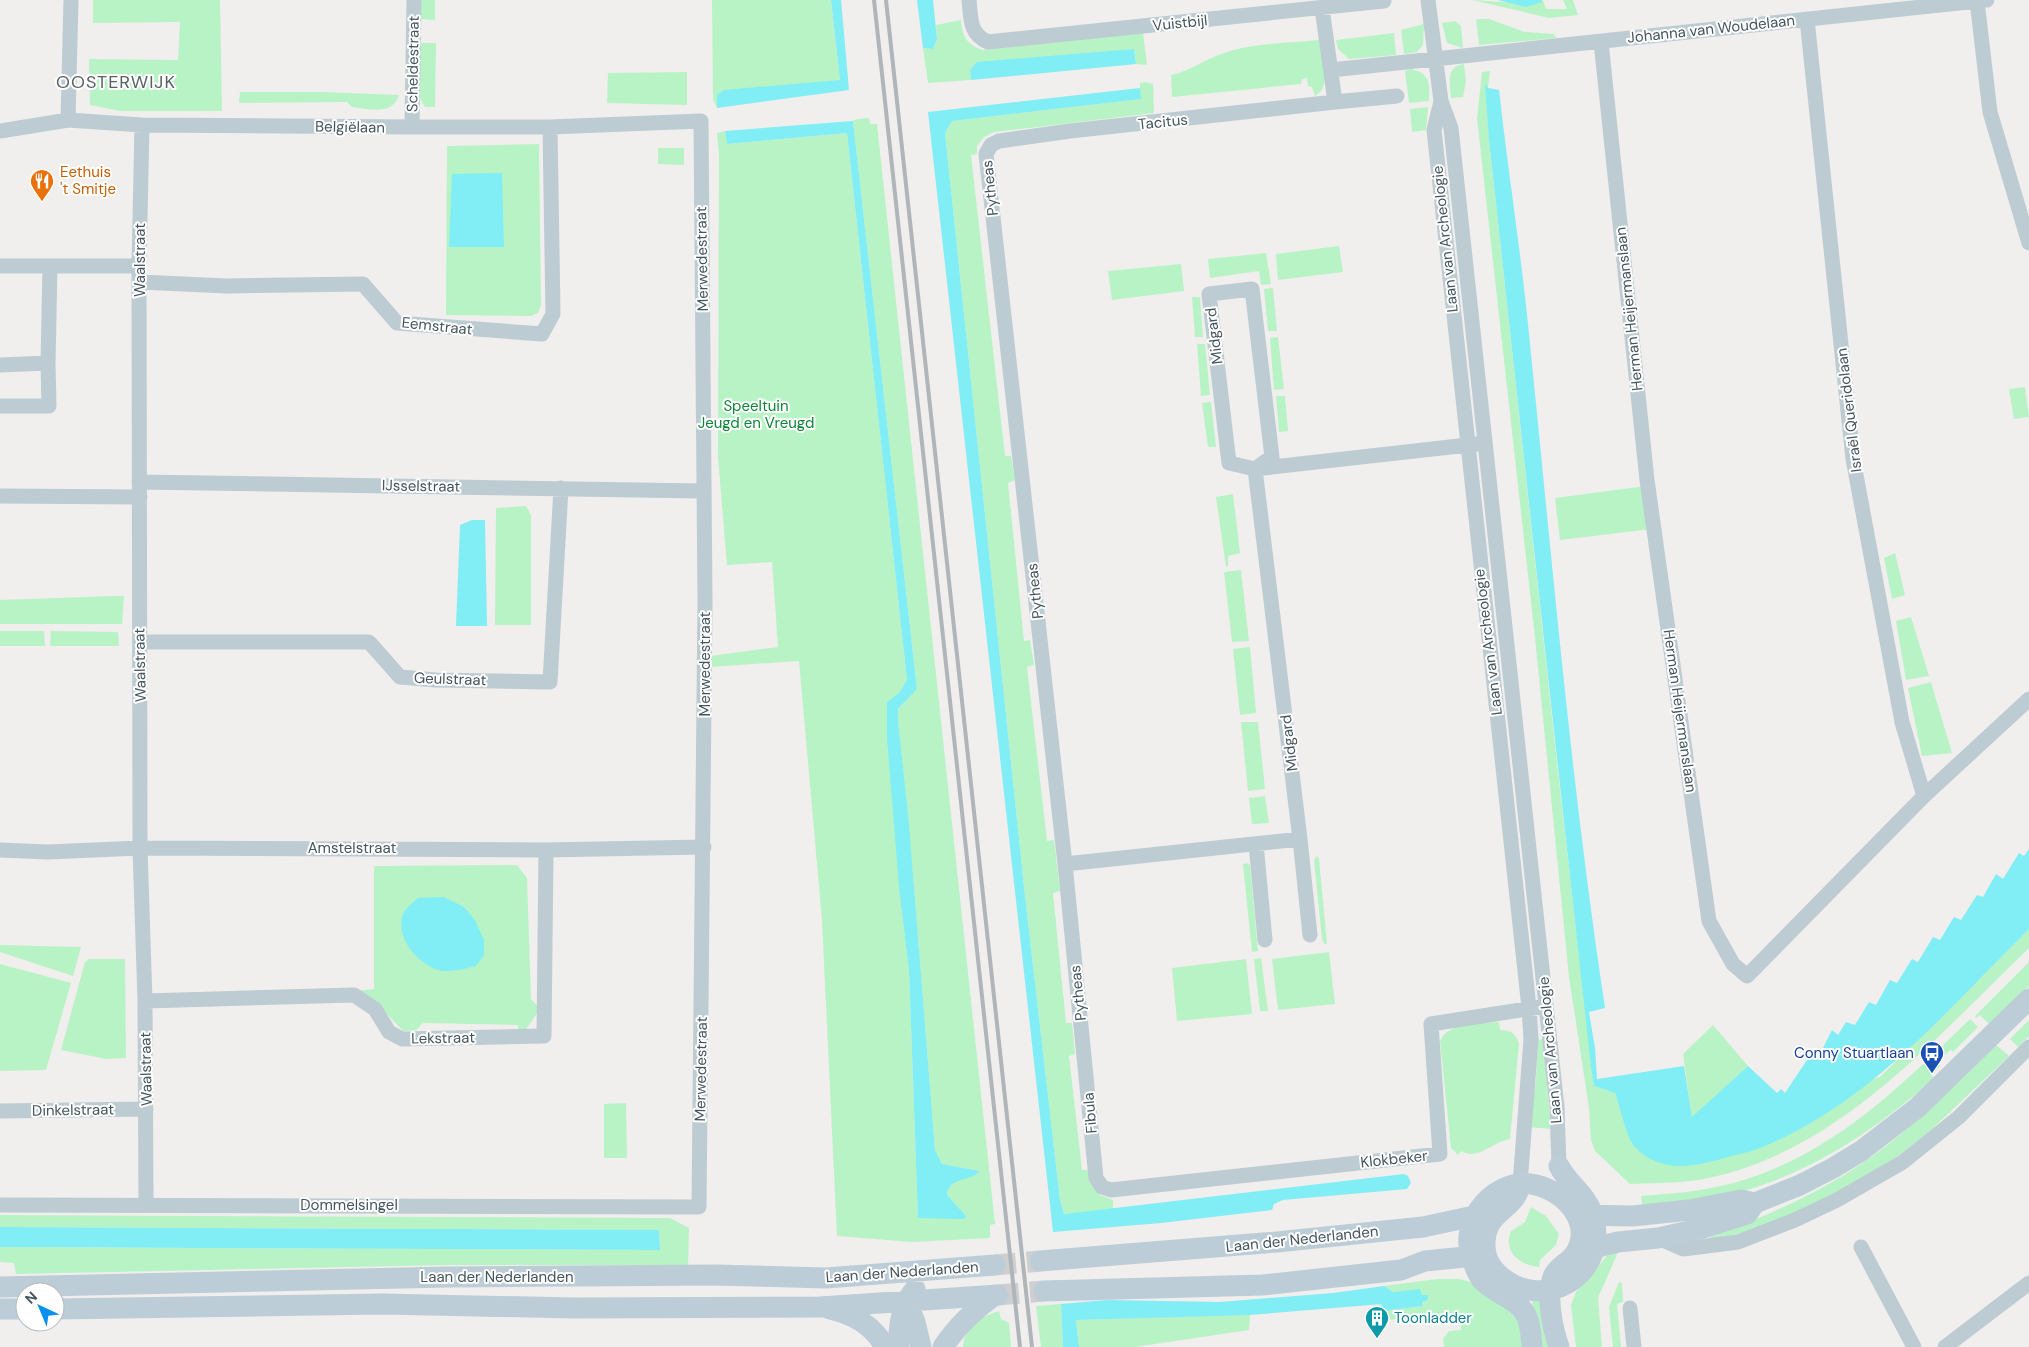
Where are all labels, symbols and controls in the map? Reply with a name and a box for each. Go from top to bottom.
street label: Vuistbijl [1152,10,1208,36]
street label: Johanna van Woudelaan [1626,10,1796,48]
street label: Scheldestraat [402,16,424,112]
district label: OOSTERWIJK [56,70,176,94]
street label: Tacitus [1137,109,1189,135]
street label: Belgiëlaan [315,116,385,138]
street label: Pytheas [977,159,1003,217]
place label: Eethuis 't Smitje [60,162,116,199]
street label: Laan van Archeologie [1427,165,1463,313]
restaurant icon: Eethuis 't Smitje [29,168,55,202]
street label: Merwedestraat [691,206,713,312]
street label: Waalstraat [130,223,150,297]
street label: Herman Heijermanslaan [1610,226,1648,392]
street label: Midgard [1201,307,1227,365]
street label: Eemstraat [401,312,473,340]
street label: Israël Queridolaan [1831,347,1867,473]
park label: Speeltuin Jeugd en Vreugd [698,396,814,433]
street label: IJsselstraat [382,475,461,497]
street label: Pytheas [1022,562,1048,620]
street label: Laan van Archeologie [1469,568,1507,716]
street label: Merwedestraat [695,611,715,716]
street label: Waalstraat [129,628,151,702]
street label: Herman Heijermanslaan [1659,628,1701,794]
street label: Geulstraat [413,668,487,690]
street label: Midgard [1276,714,1302,772]
street label: Amstelstraat [308,838,396,858]
street label: Pytheas [1065,964,1091,1022]
street label: Laan van Archeologie [1534,976,1566,1124]
street label: Merwedestraat [690,1016,712,1122]
street label: Lekstraat [411,1027,475,1049]
street label: Waalstraat [135,1032,157,1106]
bus stop icon: Conny Stuartlaan [1919,1040,1945,1074]
place label: Conny Stuartlaan [1794,1043,1914,1063]
street label: Fibula [1078,1092,1102,1134]
street label: Dinkelstraat [32,1099,114,1121]
street label: Klokbeker [1359,1145,1429,1172]
street label: Dommelsingel [300,1195,398,1215]
street label: Laan der Nederlanden [1225,1221,1379,1257]
street label: Laan der Nederlanden [825,1257,979,1287]
street label: Laan der Nederlanden [420,1267,574,1287]
north arrow [15,1282,65,1332]
text: N [21,1288,41,1308]
building icon: Toonladder [1364,1305,1390,1339]
place label: Toonladder [1394,1308,1472,1328]

